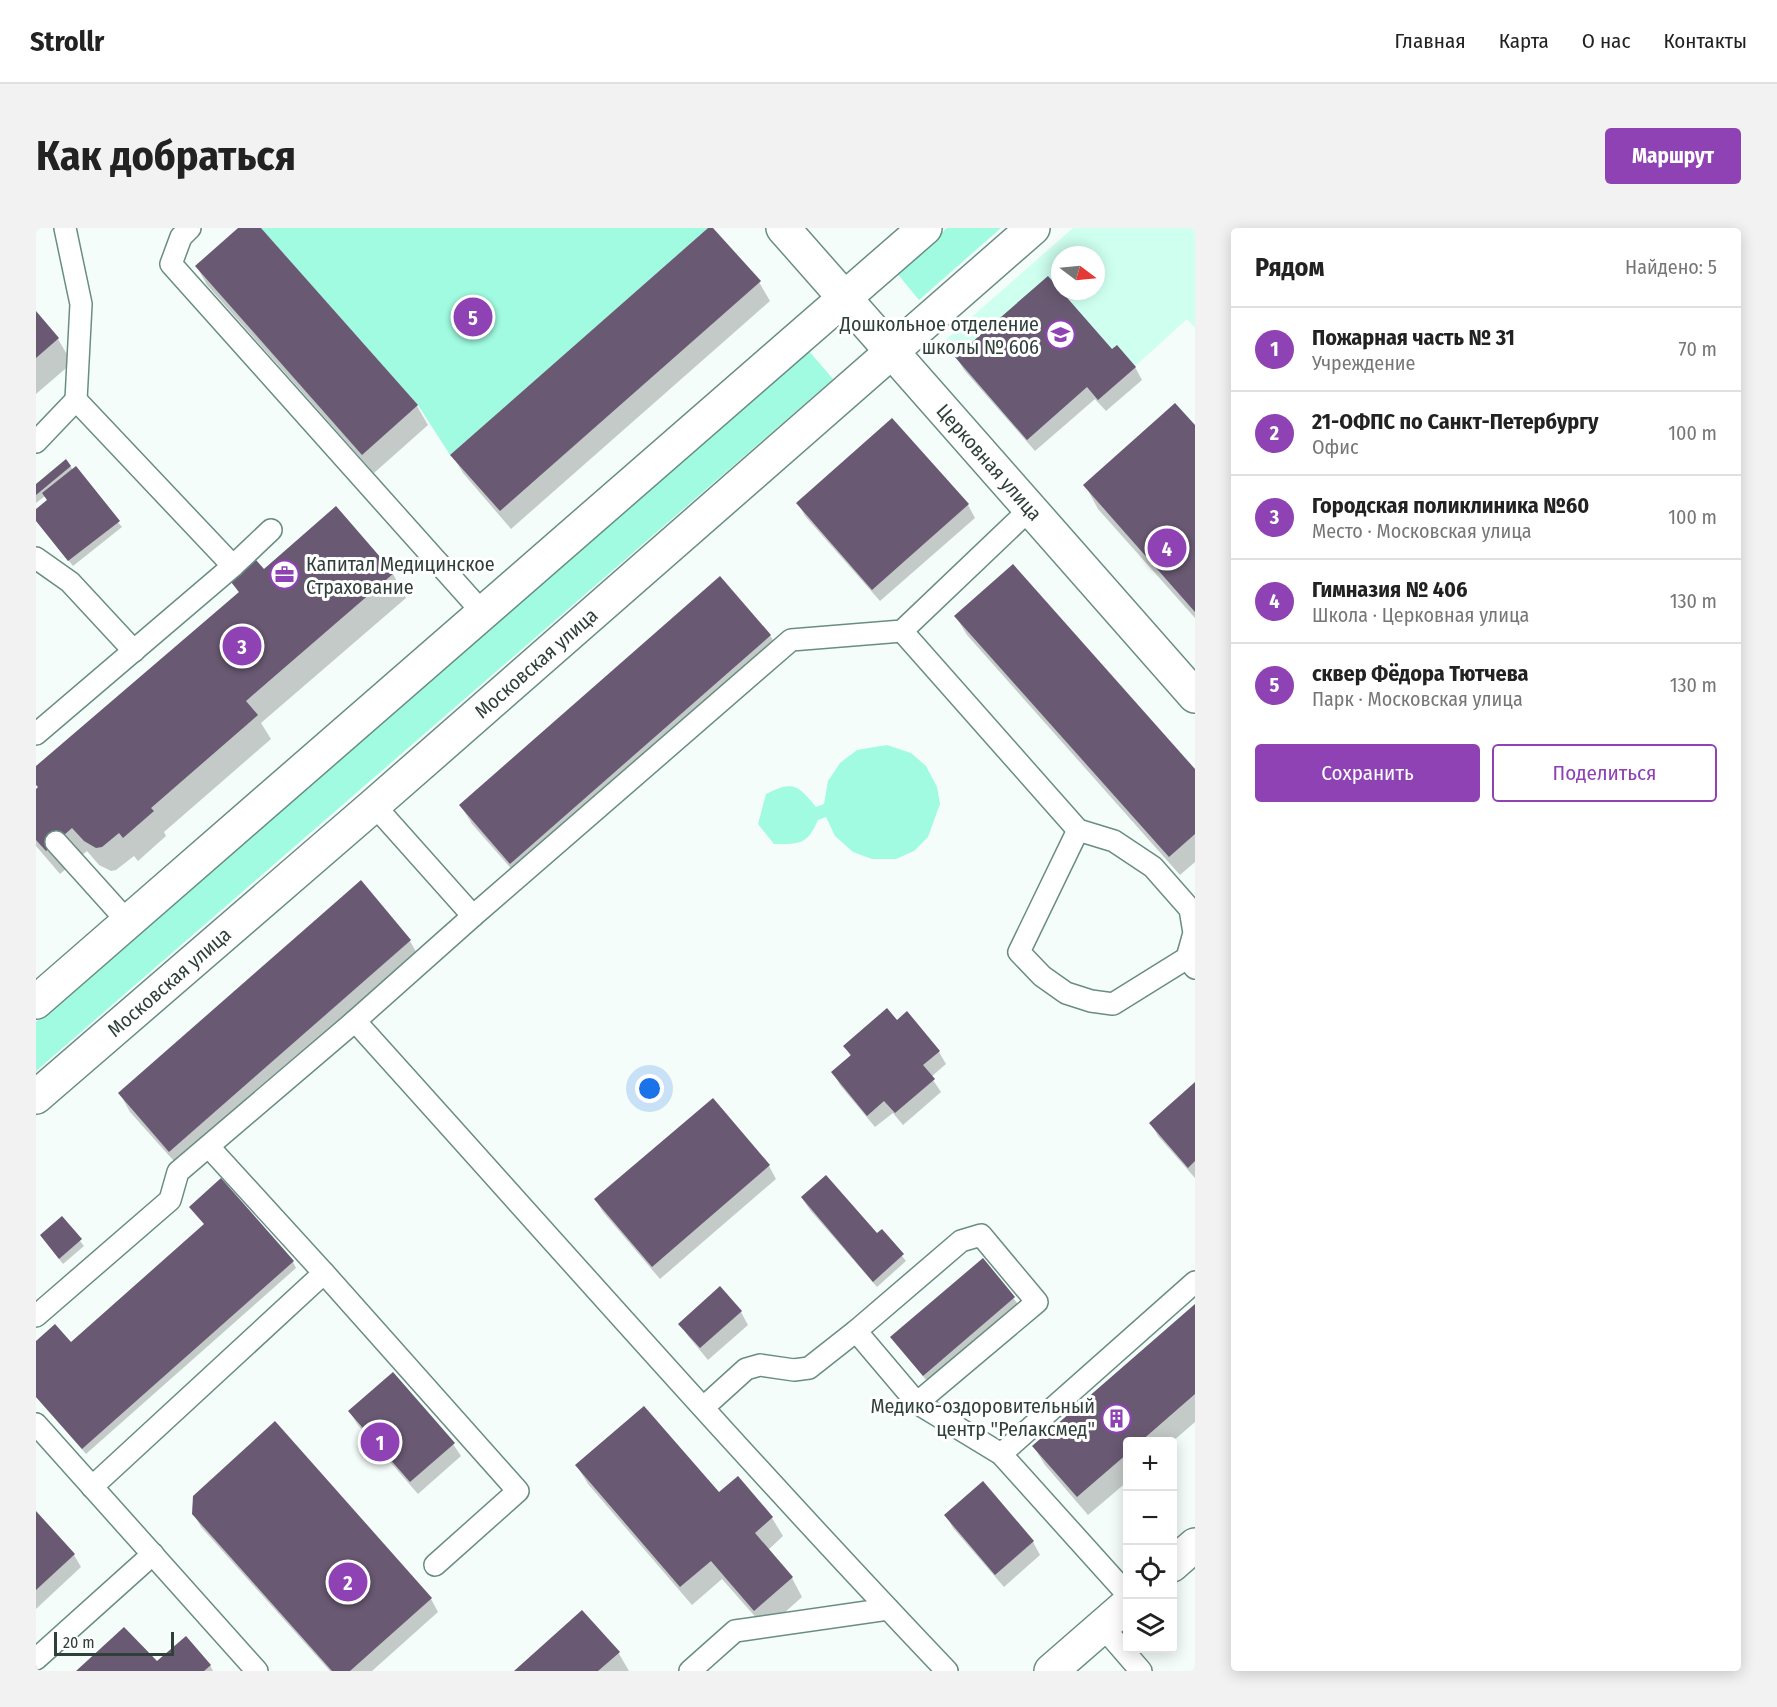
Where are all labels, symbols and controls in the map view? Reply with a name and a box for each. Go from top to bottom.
text: Strollr [30,25,104,58]
text: Главная [1395,28,1466,54]
text: Карта [1499,28,1549,54]
text: О нас [1582,28,1630,54]
text: Контакты [1663,28,1747,54]
button: Маршрут [1605,128,1741,184]
text: Как добраться [36,131,296,181]
north arrow [1051,246,1105,300]
text: Рядом [1255,252,1324,283]
text: Найдено: 5 [1625,255,1717,279]
pin: 5 [454,294,492,340]
place label: Дошкольное отделение школы № 606 [839,312,1039,359]
school or university icon: Дошкольное отделение школы № 606 [1044,319,1076,351]
text: Пожарная часть № 31 [1312,324,1515,351]
text: 1 [1270,337,1279,361]
text: 70 m [1679,337,1717,361]
text: Учреждение [1312,351,1415,375]
street label: Церковная улица [931,399,1047,526]
text: 21-ОФПС по Санкт-Петербургу [1312,408,1598,435]
text: 2 [1270,421,1279,445]
text: 100 m [1668,421,1717,445]
text: Офис [1312,435,1359,459]
text: Городская поликлиника №60 [1312,492,1589,519]
text: 3 [1270,505,1279,529]
text: 100 m [1668,505,1717,529]
text: Место · Московская улица [1312,519,1532,543]
pin: 4 [1148,526,1186,570]
place label: Капитал Медицинское Страхование [306,552,495,599]
office icon: Капитал Медицинское Страхование [269,559,301,591]
text: Гимназия № 406 [1312,576,1468,603]
text: 4 [1269,589,1280,613]
text: 130 m [1670,589,1717,613]
street label: Московская улица [470,603,602,723]
text: Школа · Церковная улица [1312,603,1529,627]
pin: 3 [222,624,262,668]
text: сквер Фёдора Тютчева [1312,660,1529,687]
text: 5 [1270,673,1279,697]
text: 130 m [1670,673,1717,697]
text: Парк · Московская улица [1312,687,1523,711]
button: Сохранить [1255,744,1480,802]
button: Поделиться [1492,744,1717,802]
street label: Московская улица [103,922,236,1042]
your location [635,1074,664,1103]
place label: Медико-оздоровительный центр "Релаксмед" [870,1394,1095,1441]
building icon: Медико-оздоровительный центр "Релаксмед" [1100,1402,1132,1434]
pin: 1 [360,1420,400,1464]
map controls [1123,1437,1177,1653]
button: + [1123,1437,1177,1491]
button: − [1123,1491,1177,1545]
button: locate [1123,1545,1177,1599]
pin: 2 [328,1560,368,1604]
button: layers [1123,1599,1177,1653]
scale bar [54,1629,174,1656]
text: 20 m [63,1633,94,1652]

